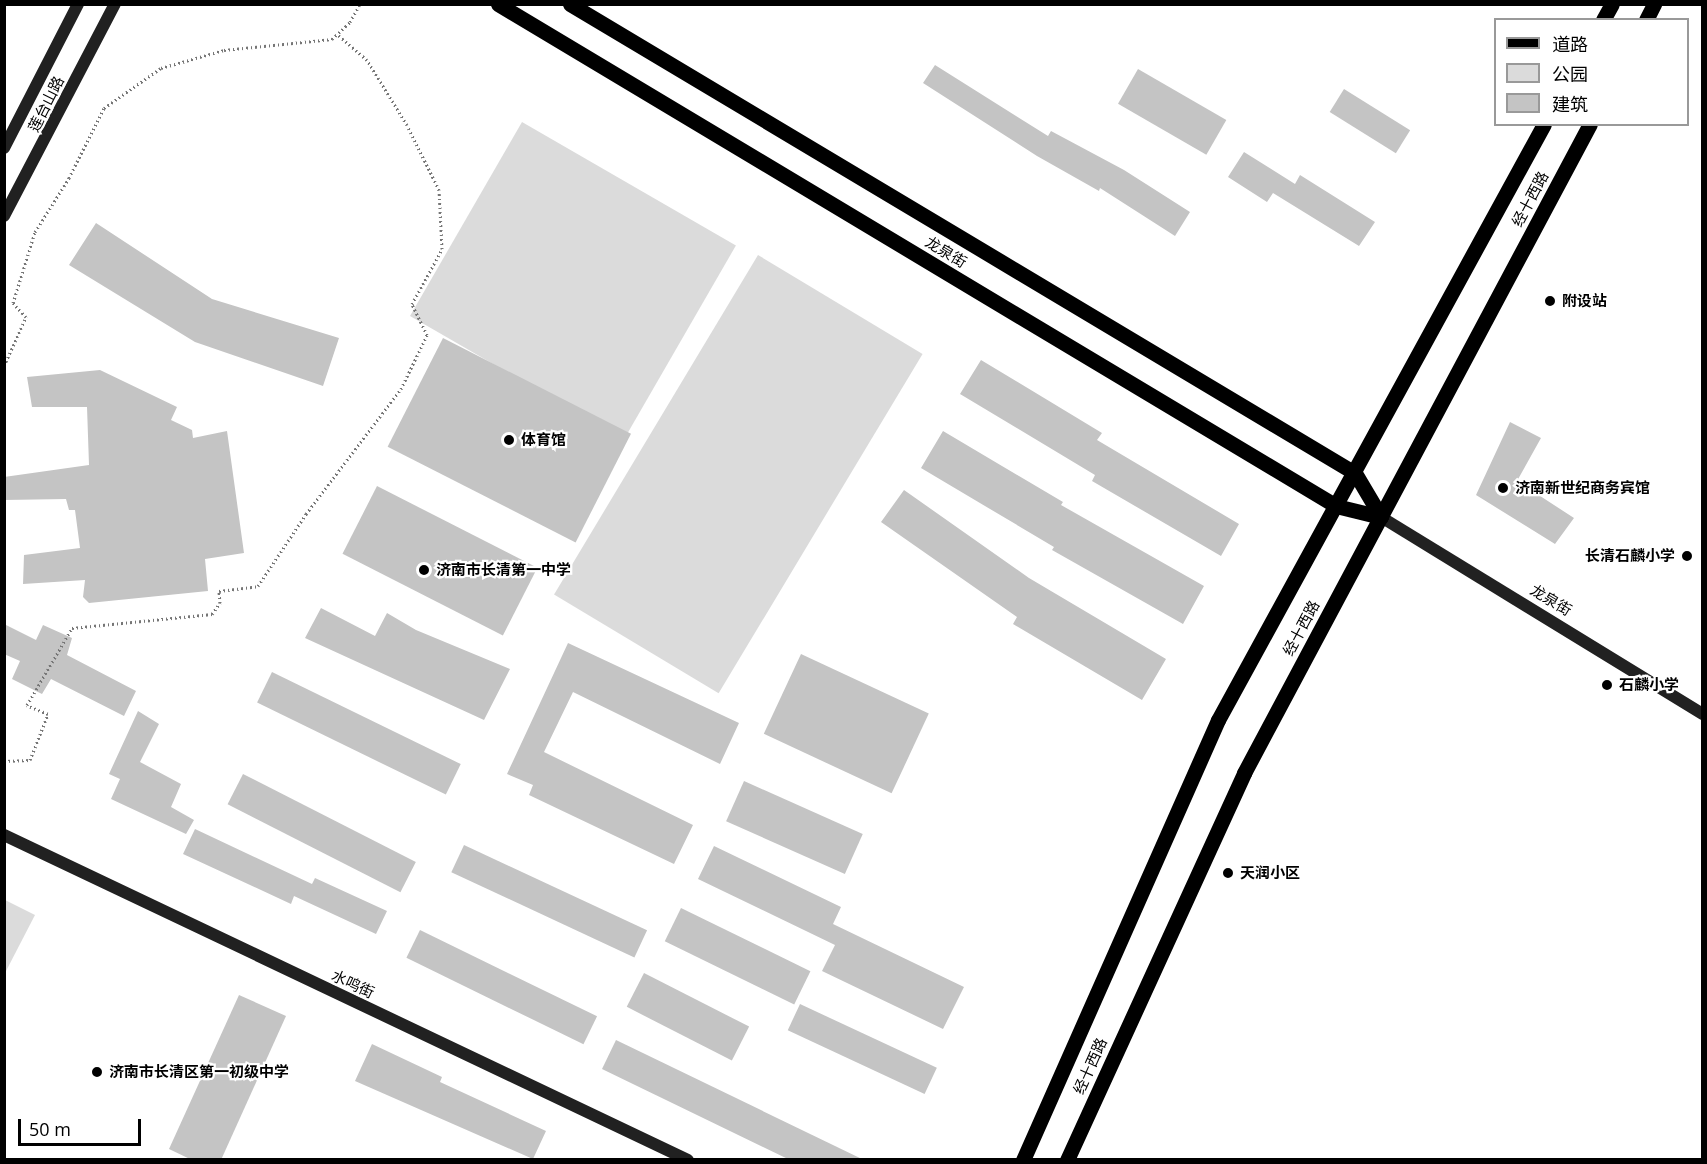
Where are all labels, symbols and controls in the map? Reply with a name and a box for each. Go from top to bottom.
legend [1494,18,1689,126]
text: 道路 [1552,32,1588,56]
text: 公园 [1552,62,1588,86]
street label: 莲台山路 [24,73,68,135]
text: 建筑 [1552,92,1588,116]
street label: 经十西路 [1508,168,1552,230]
street label: 龙泉街 [922,233,970,271]
place label: 附设站 [1562,292,1607,310]
marker: 附设站 [1543,294,1557,308]
place label: 体育馆 [521,431,566,449]
marker: 体育馆 [502,433,516,447]
place label: 济南新世纪商务宾馆 [1515,479,1650,497]
marker: 济南新世纪商务宾馆 [1496,481,1510,495]
place label: 长清石麟小学 [1585,547,1675,565]
marker: 长清石麟小学 [1680,549,1694,563]
place label: 济南市长清第一中学 [436,561,571,579]
marker: 济南市长清第一中学 [417,563,431,577]
street label: 龙泉街 [1527,581,1575,619]
street label: 经十西路 [1279,597,1323,659]
place label: 石麟小学 [1619,676,1679,694]
marker: 石麟小学 [1600,678,1614,692]
place label: 天润小区 [1240,864,1300,882]
marker: 天润小区 [1221,866,1235,880]
street label: 水鸣街 [329,966,377,1002]
street label: 经十西路 [1070,1035,1110,1097]
place label: 济南市长清区第一初级中学 [109,1063,289,1081]
marker: 济南市长清区第一初级中学 [90,1065,104,1079]
scale bar [21,1107,144,1145]
text: 50 m [29,1117,71,1141]

